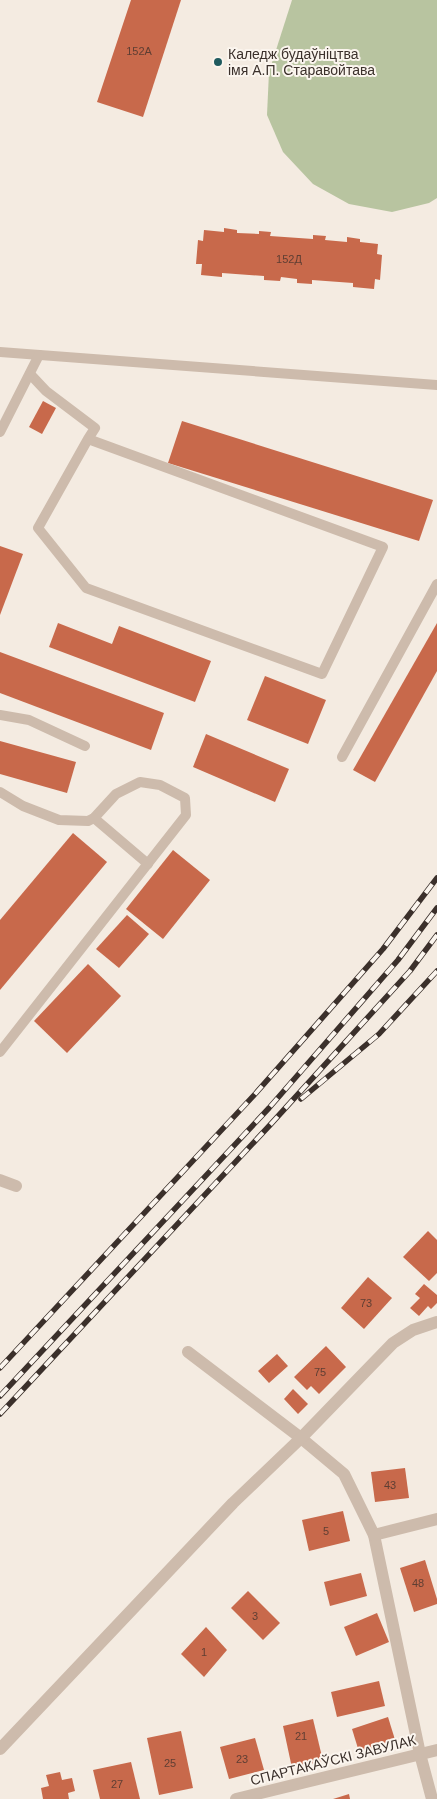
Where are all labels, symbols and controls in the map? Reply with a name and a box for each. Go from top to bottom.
house number: 152А [126,45,153,57]
place label: Каледж будаўніцтва імя А.П. Старавойтава [228,46,375,78]
marker: Каледж будаўніцтва імя А.П. Старавойтава [212,56,224,68]
house number: 152Д [276,253,302,265]
house number: 73 [360,1297,372,1309]
house number: 75 [314,1366,326,1378]
house number: 43 [384,1479,396,1491]
house number: 5 [323,1525,329,1537]
house number: 48 [412,1577,424,1589]
house number: 3 [252,1610,258,1622]
house number: 1 [201,1646,207,1658]
house number: 21 [295,1730,307,1742]
street label: СПАРТАКАЎСКІ ЗАВУЛАК [248,1731,418,1788]
house number: 23 [236,1753,248,1765]
house number: 25 [164,1757,176,1769]
house number: 27 [111,1778,123,1790]

